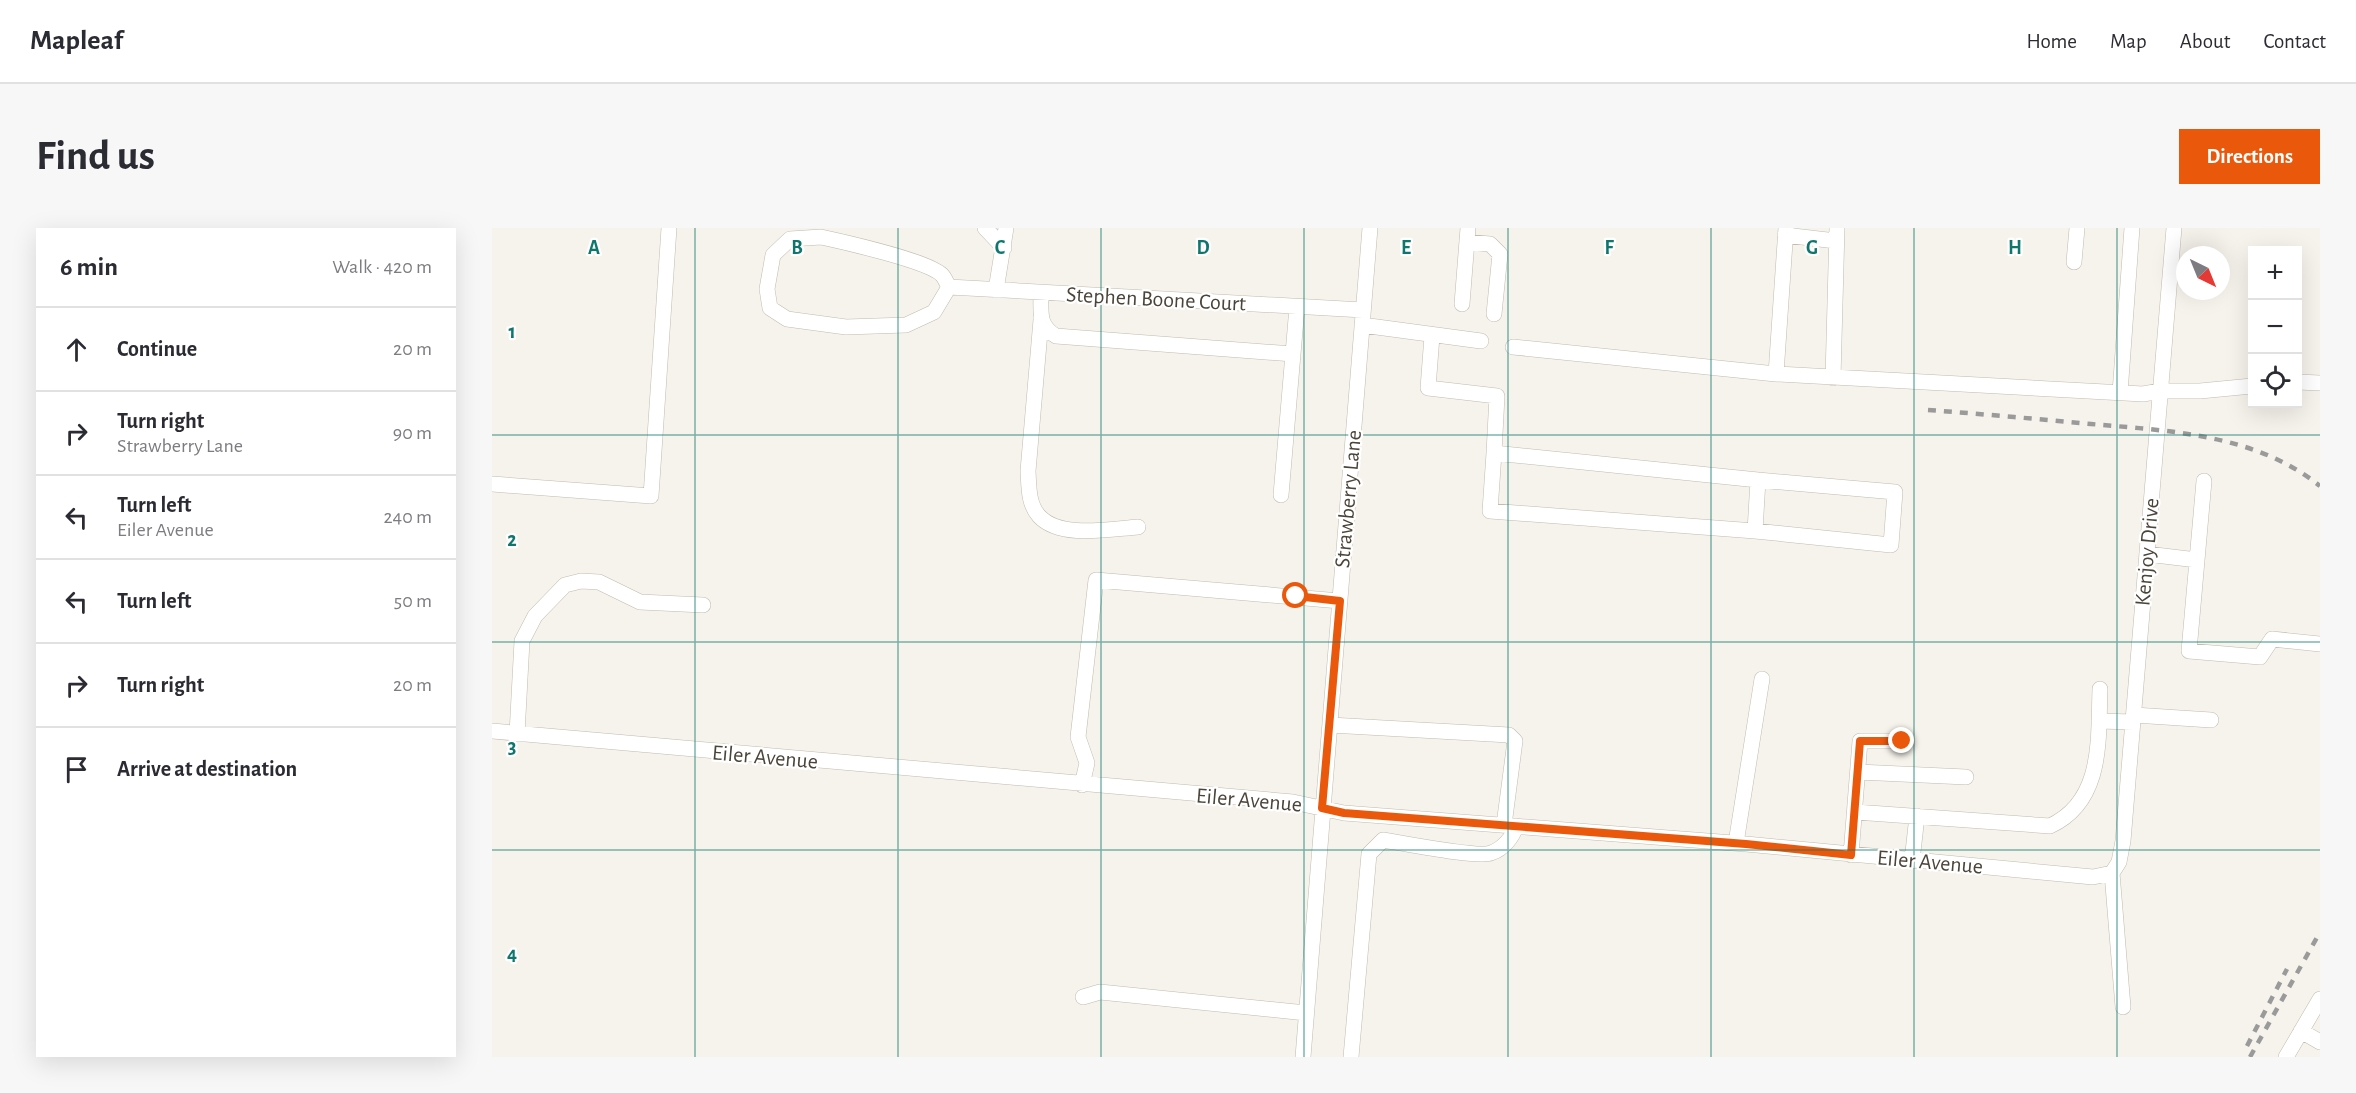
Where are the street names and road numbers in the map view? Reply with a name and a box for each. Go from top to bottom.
street label: Stephen Boone Court [1066,283,1246,315]
street label: Strawberry Lane [1331,429,1365,569]
street label: Kenjoy Drive [2131,497,2163,607]
street label: Eiler Avenue [711,741,819,773]
street label: Eiler Avenue [1195,784,1303,816]
street label: Eiler Avenue [1876,846,1984,878]

